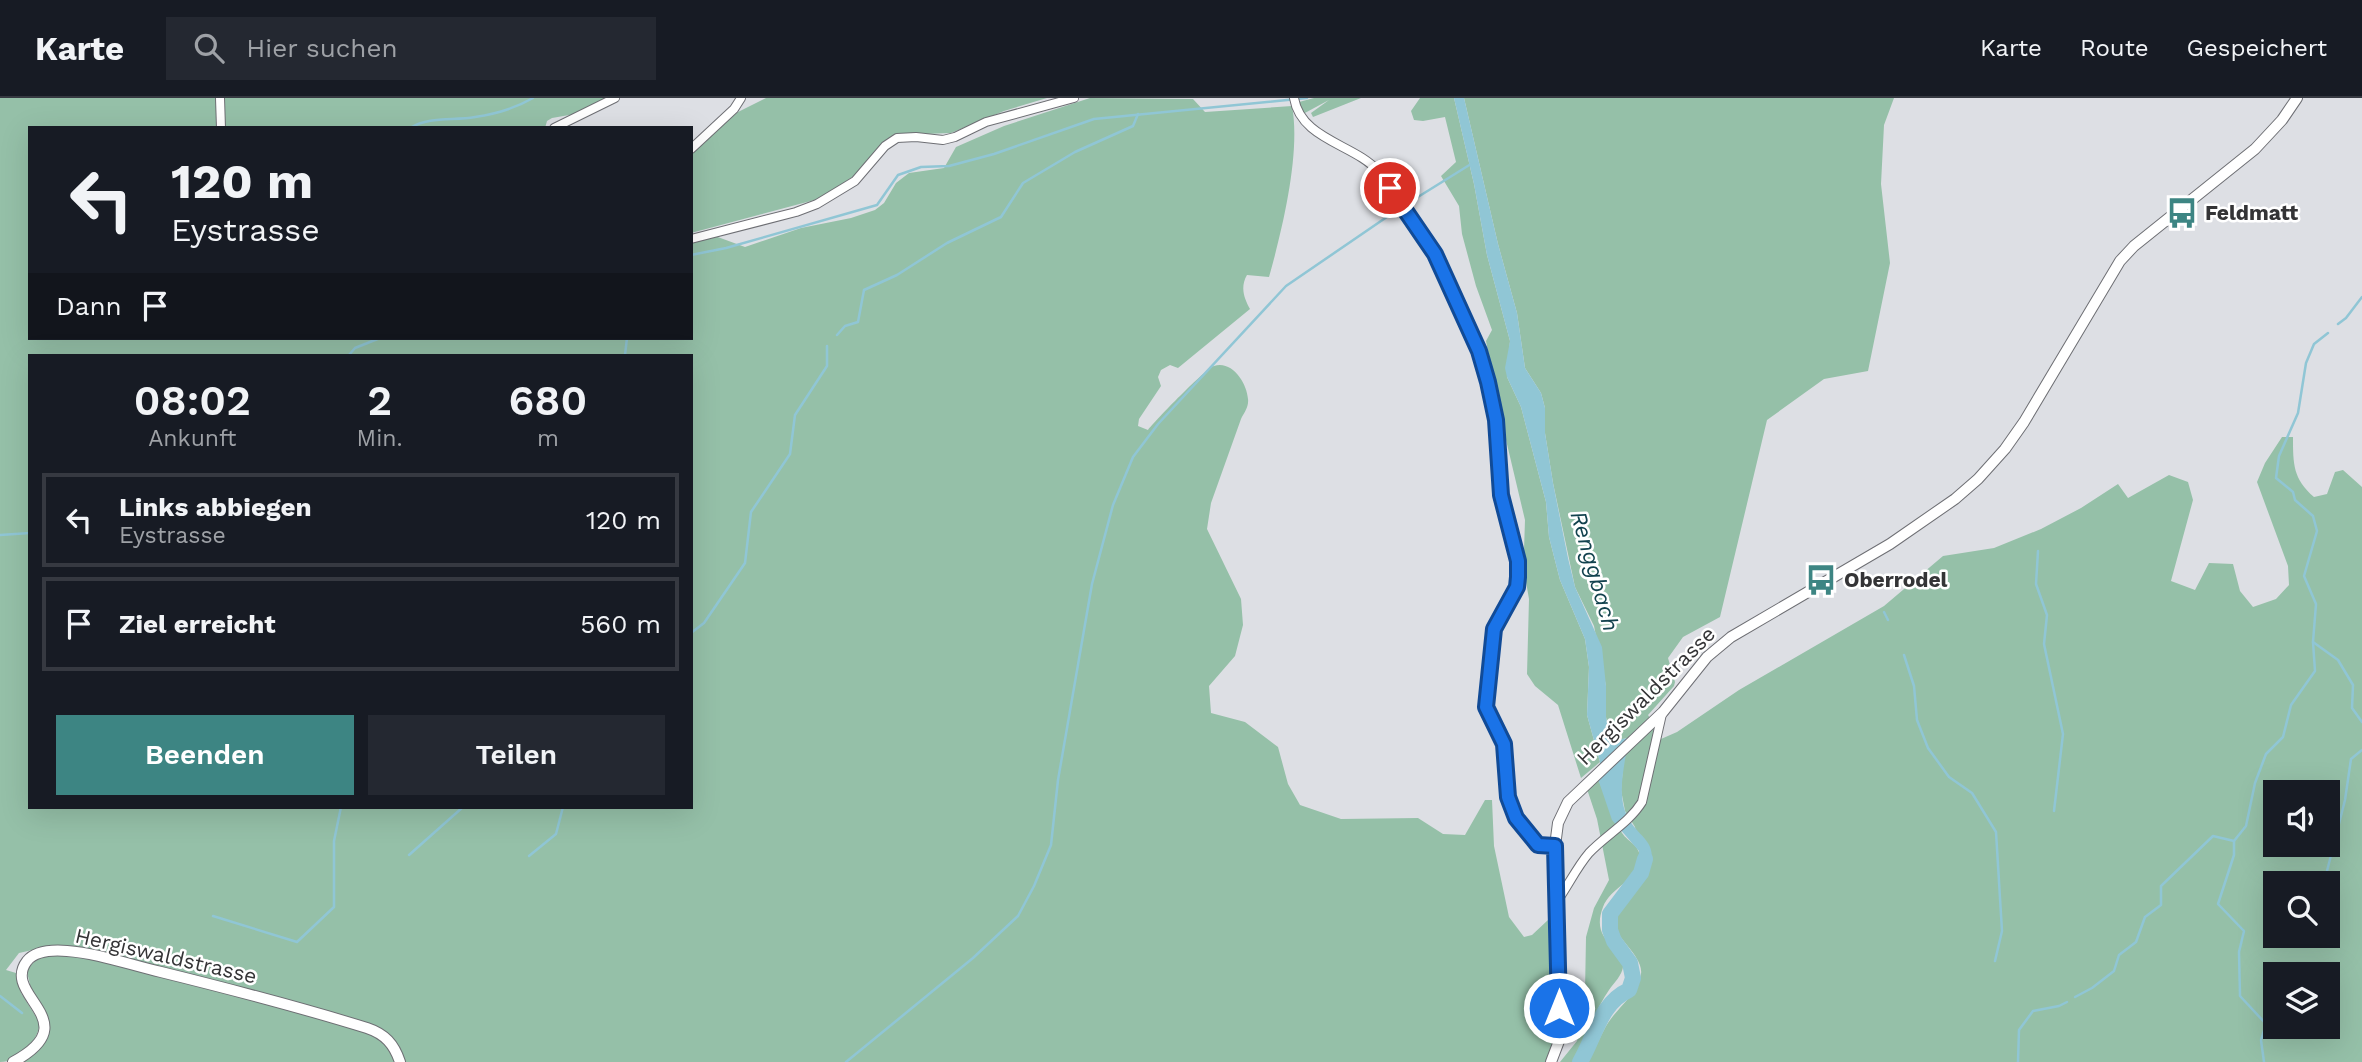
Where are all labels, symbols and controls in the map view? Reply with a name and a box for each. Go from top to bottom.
search box [166,17,656,80]
text: Karte [35,29,124,68]
icon: search [190,29,228,67]
text: Hier suchen [246,33,398,63]
text: Karte [1980,34,2042,62]
text: Route [2080,34,2149,62]
text: Gespeichert [2187,34,2327,62]
text: 120 m [171,152,313,210]
icon: left [56,154,147,245]
pin [1360,158,1420,218]
icon: arrive [1371,169,1409,207]
bus stop icon: Feldmatt [2165,196,2199,230]
place label: Feldmatt [2205,200,2298,225]
text: Eystrasse [171,211,320,249]
icon: arrive [136,287,174,325]
text: Dann [56,291,122,321]
text: 08:02 [134,376,251,425]
text: 2 [367,376,392,425]
text: 680 [509,376,587,425]
text: Ankunft [148,425,236,452]
text: Min. [357,425,403,452]
text: m [537,425,559,452]
text: Links abbiegen [119,492,312,522]
icon: left [60,501,98,539]
text: 120 m [586,505,661,535]
water label: Renggbach [1564,508,1625,634]
text: Eystrasse [119,522,226,549]
bus stop icon: Oberrodel [1804,563,1838,597]
place label: Oberrodel [1844,567,1948,592]
icon: arrive [60,605,98,643]
text: Ziel erreicht [119,609,276,639]
text: 560 m [580,609,661,639]
street label: Hergiswaldstrasse [1571,621,1720,770]
button: Beenden [56,715,354,795]
button: Teilen [368,715,665,795]
map controls [2263,780,2340,1039]
button: sound [2263,780,2340,857]
button: search [2263,871,2340,948]
street label: Hergiswaldstrasse [73,922,259,989]
button: layers [2263,962,2340,1039]
position arrow [1522,971,1596,1045]

